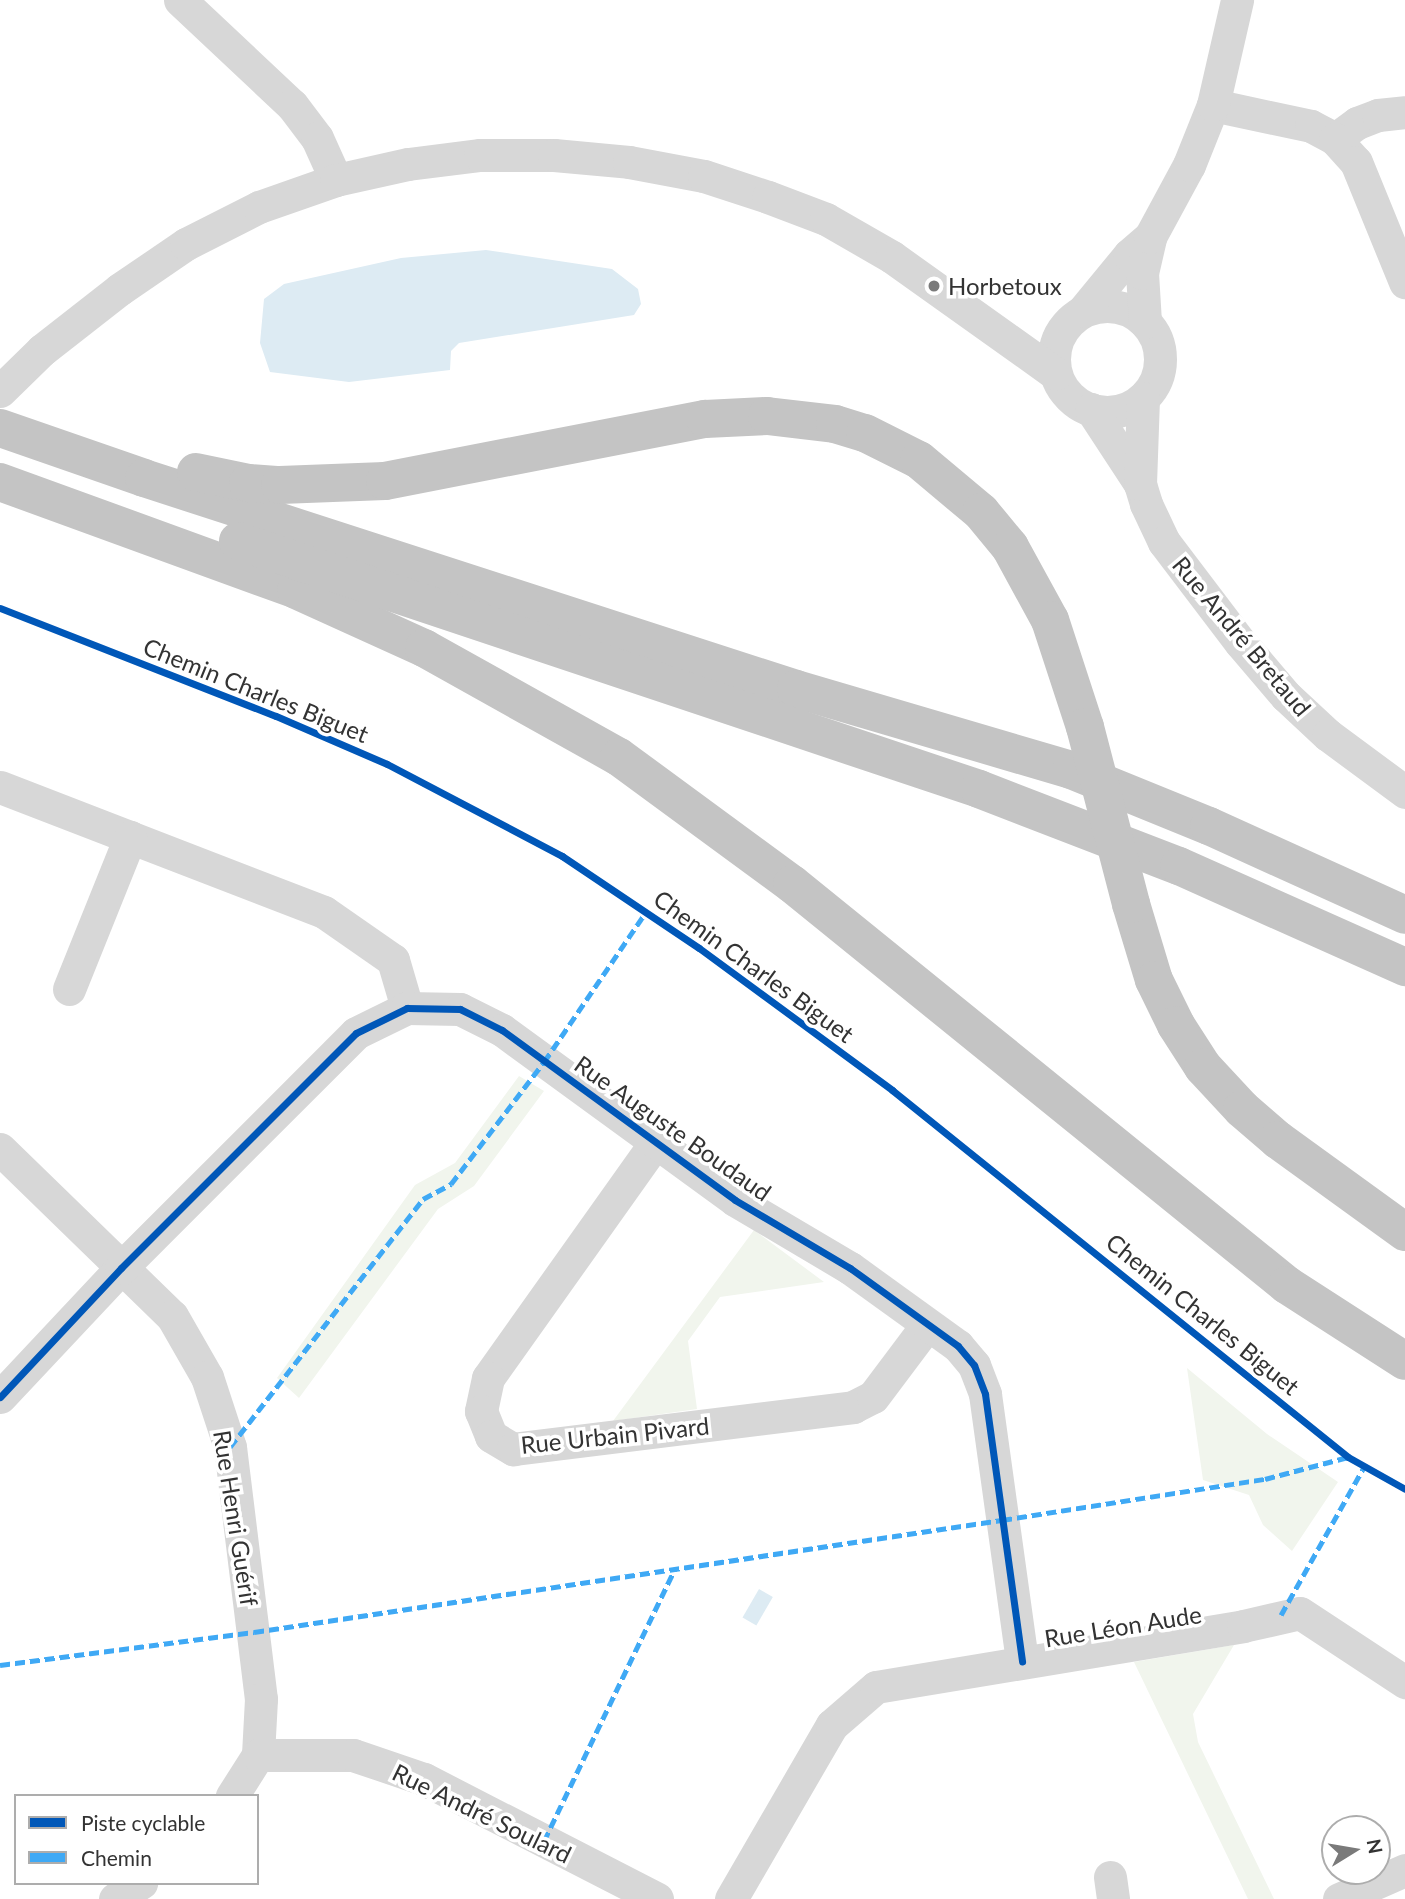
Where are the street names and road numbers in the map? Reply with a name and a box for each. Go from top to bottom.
street label: Rue André Bretaud [1167,550,1317,722]
street label: Chemin Charles Biguet [139,632,373,748]
street label: Chemin Charles Biguet [648,884,860,1048]
street label: Rue Auguste Boudaud [569,1049,777,1207]
street label: Chemin Charles Biguet [1101,1227,1305,1401]
street label: Rue Urbain Pivard [519,1411,711,1459]
street label: Rue Henri Guérif [208,1428,264,1608]
street label: Rue Léon Aude [1042,1599,1204,1653]
street label: Rue André Soulard [388,1757,576,1869]

